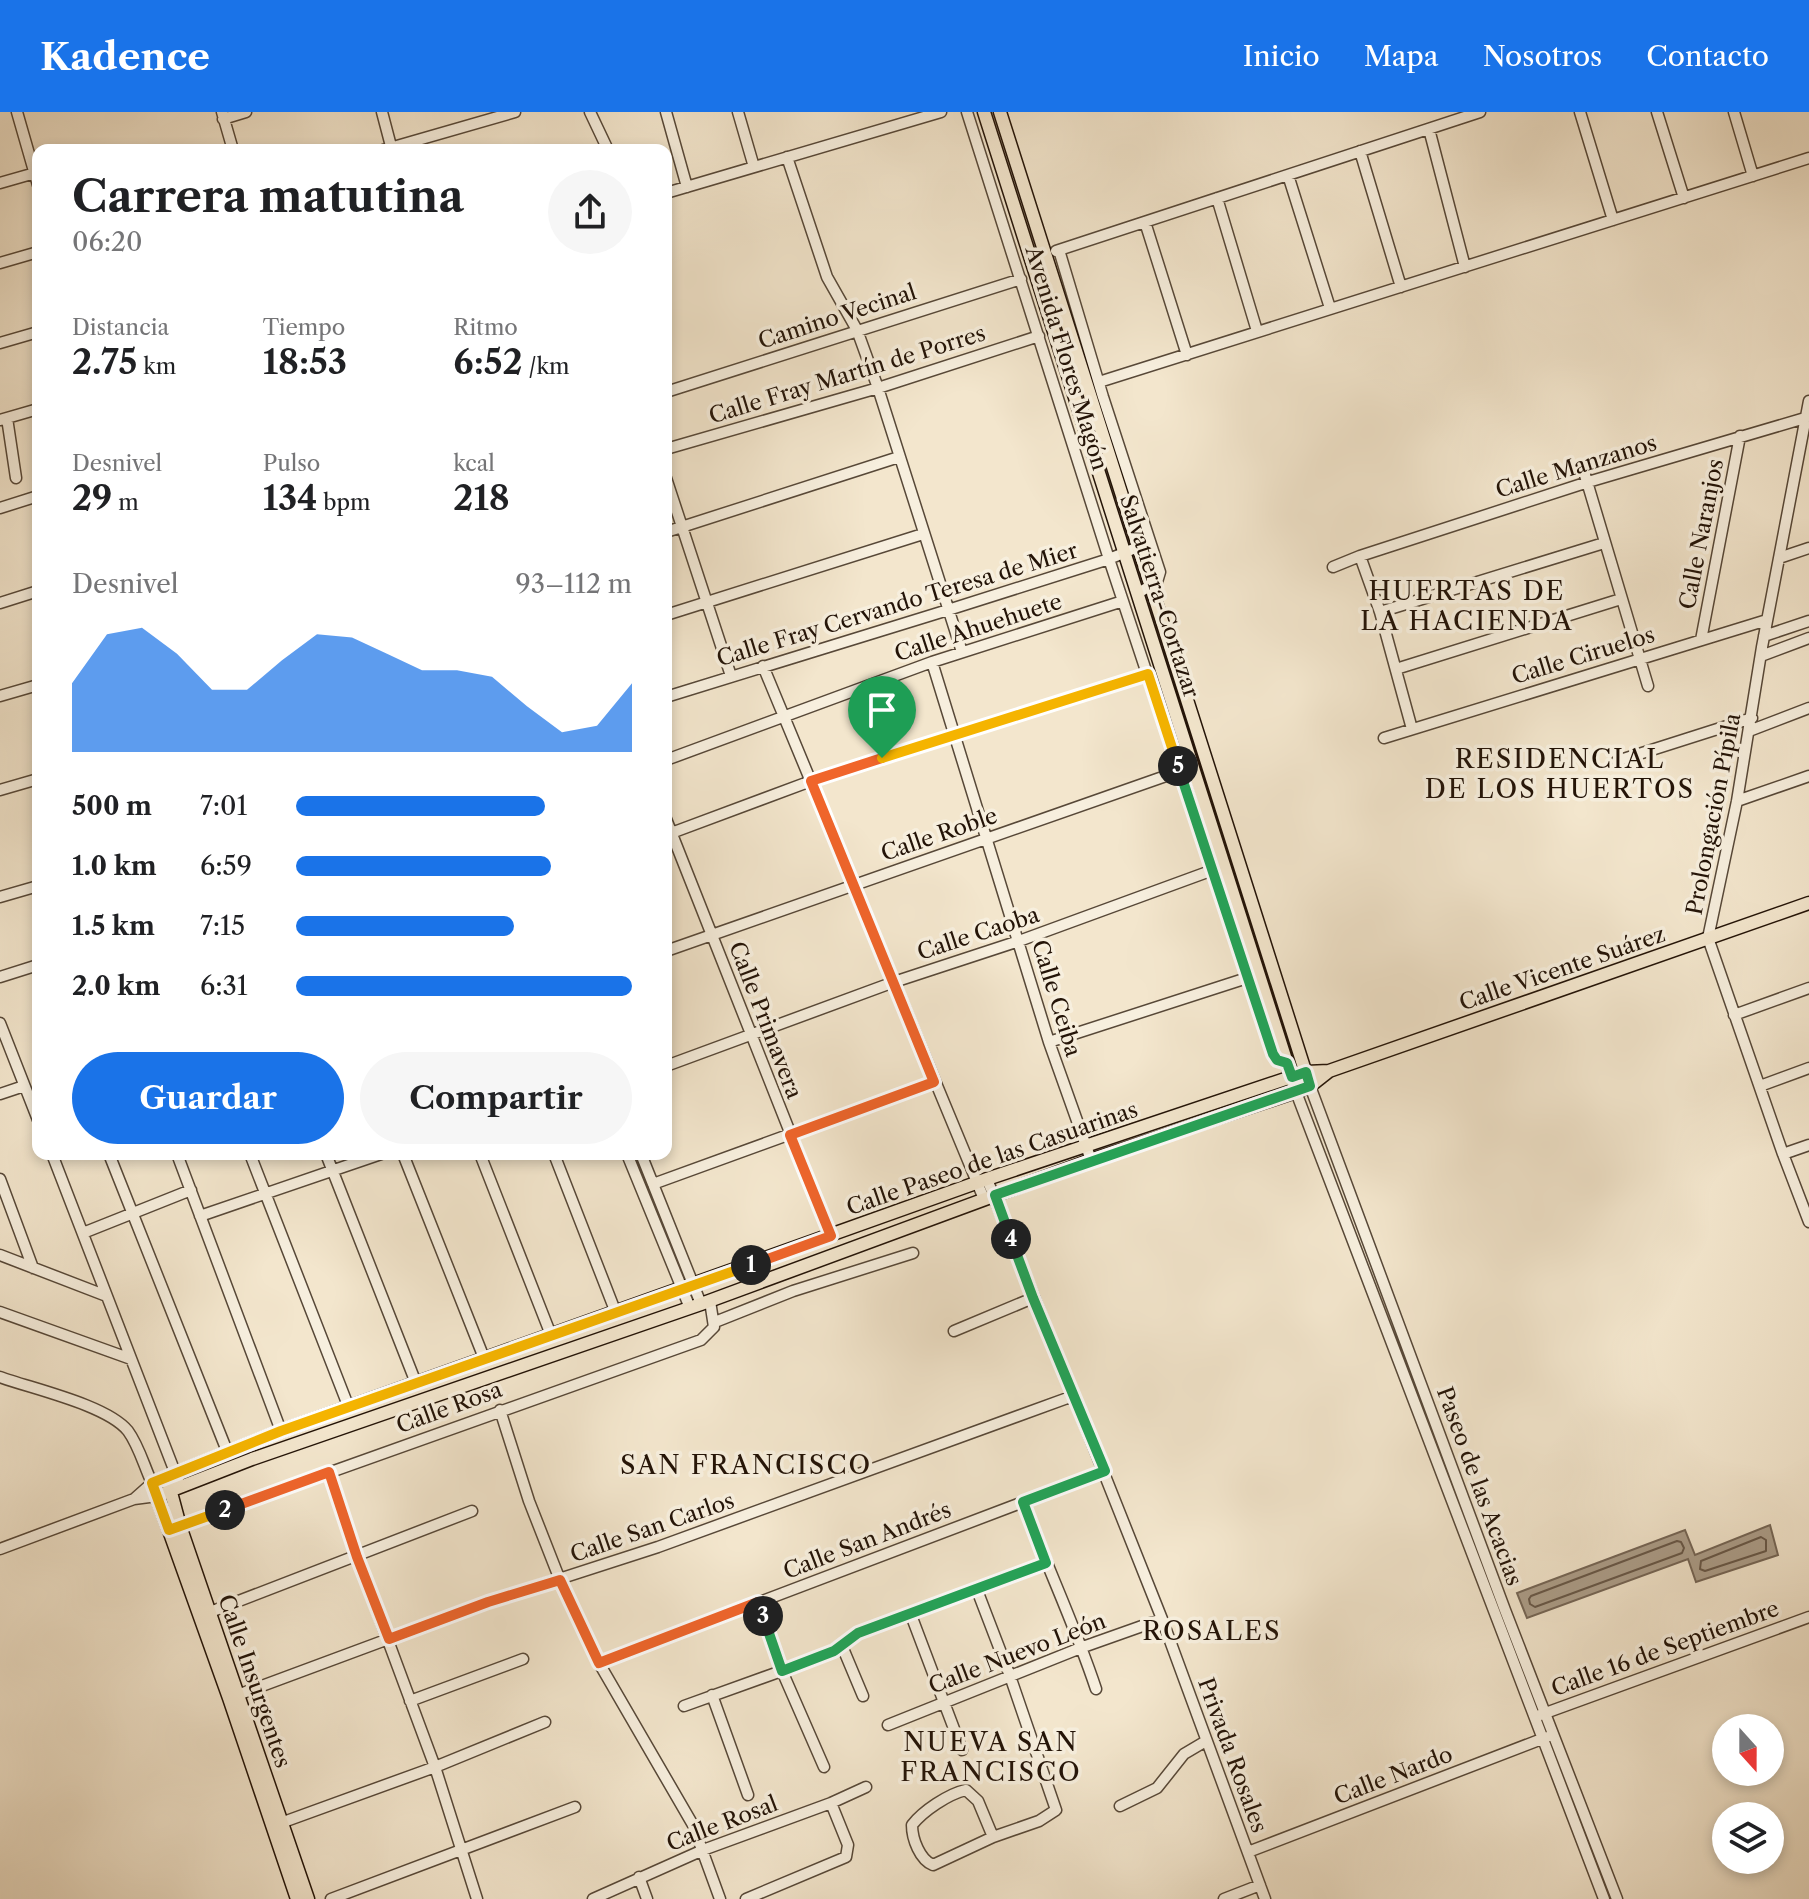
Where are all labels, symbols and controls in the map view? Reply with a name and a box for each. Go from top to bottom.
text: Kadence [40,33,210,80]
text: Inicio [1243,39,1320,73]
text: Mapa [1364,39,1439,73]
text: Nosotros [1483,39,1602,73]
text: Contacto [1646,39,1769,73]
text: Carrera matutina [72,169,464,223]
button: share [548,170,632,254]
text: 06:20 [72,226,142,258]
street label: Avenida Flores Magón [1019,242,1114,474]
street label: Camino Vecinal [755,278,920,355]
text: Distancia [72,314,169,341]
text: Tiempo [263,314,345,341]
text: Ritmo [453,314,518,341]
street label: Calle Fray Martín de Porres [706,319,989,429]
text: 2.75 [72,341,137,383]
text: 18:53 [263,341,347,383]
text: 6:52 [453,341,523,383]
text: km [137,353,176,380]
text: /km [523,353,570,380]
street label: Calle Manzanos [1492,429,1660,504]
text: Desnivel [72,450,162,477]
text: Pulso [263,450,320,477]
text: kcal [453,450,495,477]
street label: Calle Naranjos [1674,456,1729,612]
text: 29 [72,477,112,519]
text: 134 [263,477,317,519]
text: 218 [453,477,510,519]
text: m [112,489,139,516]
text: bpm [317,489,371,516]
street label: Salvatierra-Cortazar [1114,491,1205,701]
street label: Calle Fray Cervando Teresa de Mier [713,537,1081,672]
text: Desnivel [72,568,179,600]
text: 93–112 m [515,568,632,600]
district label: HUERTAS DE LA HACIENDA [1360,575,1574,637]
street label: Calle Ahuehuete [891,588,1065,667]
street label: Calle Ciruelos [1508,621,1658,690]
pin [848,676,916,758]
icon: arrive [860,688,904,732]
street label: Prolongación Pípila [1681,711,1746,917]
district label: RESIDENCIAL DE LOS HUERTOS [1425,743,1695,805]
pin: 5 [1158,746,1198,786]
text: 5 [1172,752,1184,779]
text: 500 m [72,790,152,822]
text: 7:01 [200,790,248,822]
street label: Calle Roble [877,802,1001,867]
text: 1.0 km [72,850,157,882]
text: 6:59 [200,850,252,882]
street label: Calle Caoba [914,901,1043,966]
text: 1.5 km [72,910,155,942]
text: 7:15 [200,910,245,942]
street label: Calle Vicente Suárez [1456,921,1669,1016]
street label: Calle Ceiba [1026,936,1087,1060]
street label: Calle Primavera [723,938,808,1103]
text: 2.0 km [72,970,160,1002]
text: 6:31 [200,970,248,1002]
button: Guardar [72,1052,344,1144]
button: Compartir [360,1052,632,1144]
street label: Calle Paseo de las Casuarinas [843,1096,1141,1221]
pin: 4 [991,1219,1031,1259]
text: 4 [1004,1225,1018,1252]
pin: 1 [731,1245,771,1285]
text: 1 [746,1251,756,1278]
street label: Calle Rosa [393,1376,506,1439]
street label: Paseo de las Acacias [1431,1383,1528,1589]
district label: SAN FRANCISCO [620,1449,872,1481]
street label: Calle San Carlos [567,1487,738,1568]
pin: 2 [205,1490,245,1530]
text: 2 [219,1496,232,1523]
street label: Calle San Andrés [779,1496,955,1585]
street label: Calle Insurgentes [212,1591,297,1771]
street label: Calle 16 de Septiembre [1548,1595,1783,1702]
pin: 3 [743,1596,783,1636]
text: 3 [757,1602,769,1629]
street label: Calle Nuevo León [925,1607,1110,1700]
district label: ROSALES [1142,1615,1282,1647]
street label: Privada Rosales [1192,1674,1273,1836]
north arrow [1712,1714,1784,1786]
map controls [1712,1714,1784,1874]
district label: NUEVA SAN FRANCISCO [900,1726,1082,1788]
street label: Calle Nardo [1330,1740,1456,1810]
street label: Calle Rosal [663,1790,782,1857]
button: layers [1712,1802,1784,1874]

